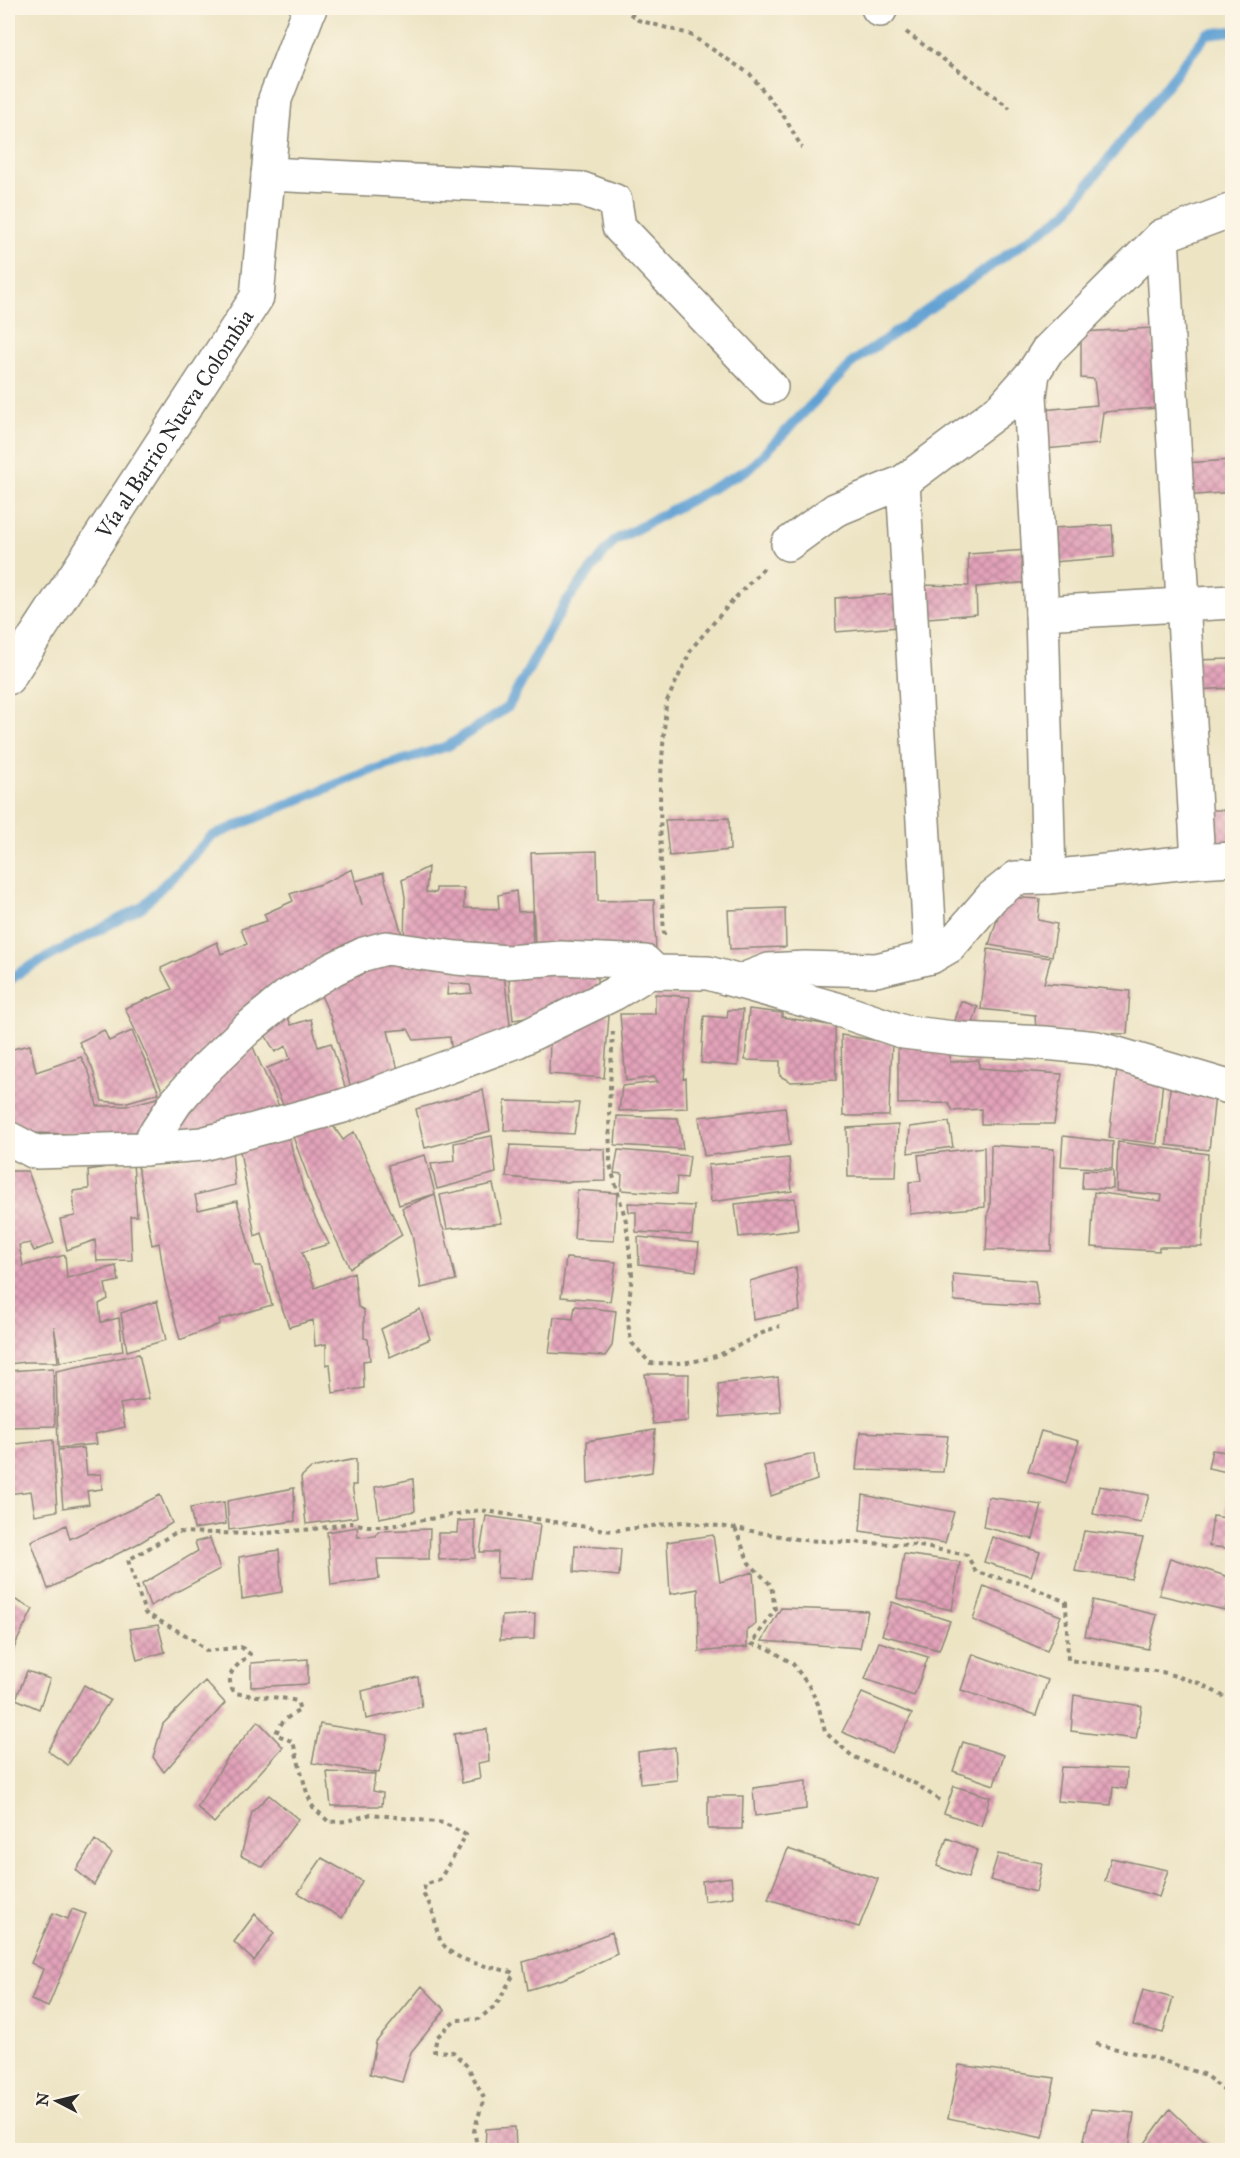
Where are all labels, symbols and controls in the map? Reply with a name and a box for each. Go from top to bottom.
street label: Vía al Barrio Nueva Colombia [89,303,259,544]
north arrow [27,2071,87,2131]
text: N [32,2091,53,2107]

